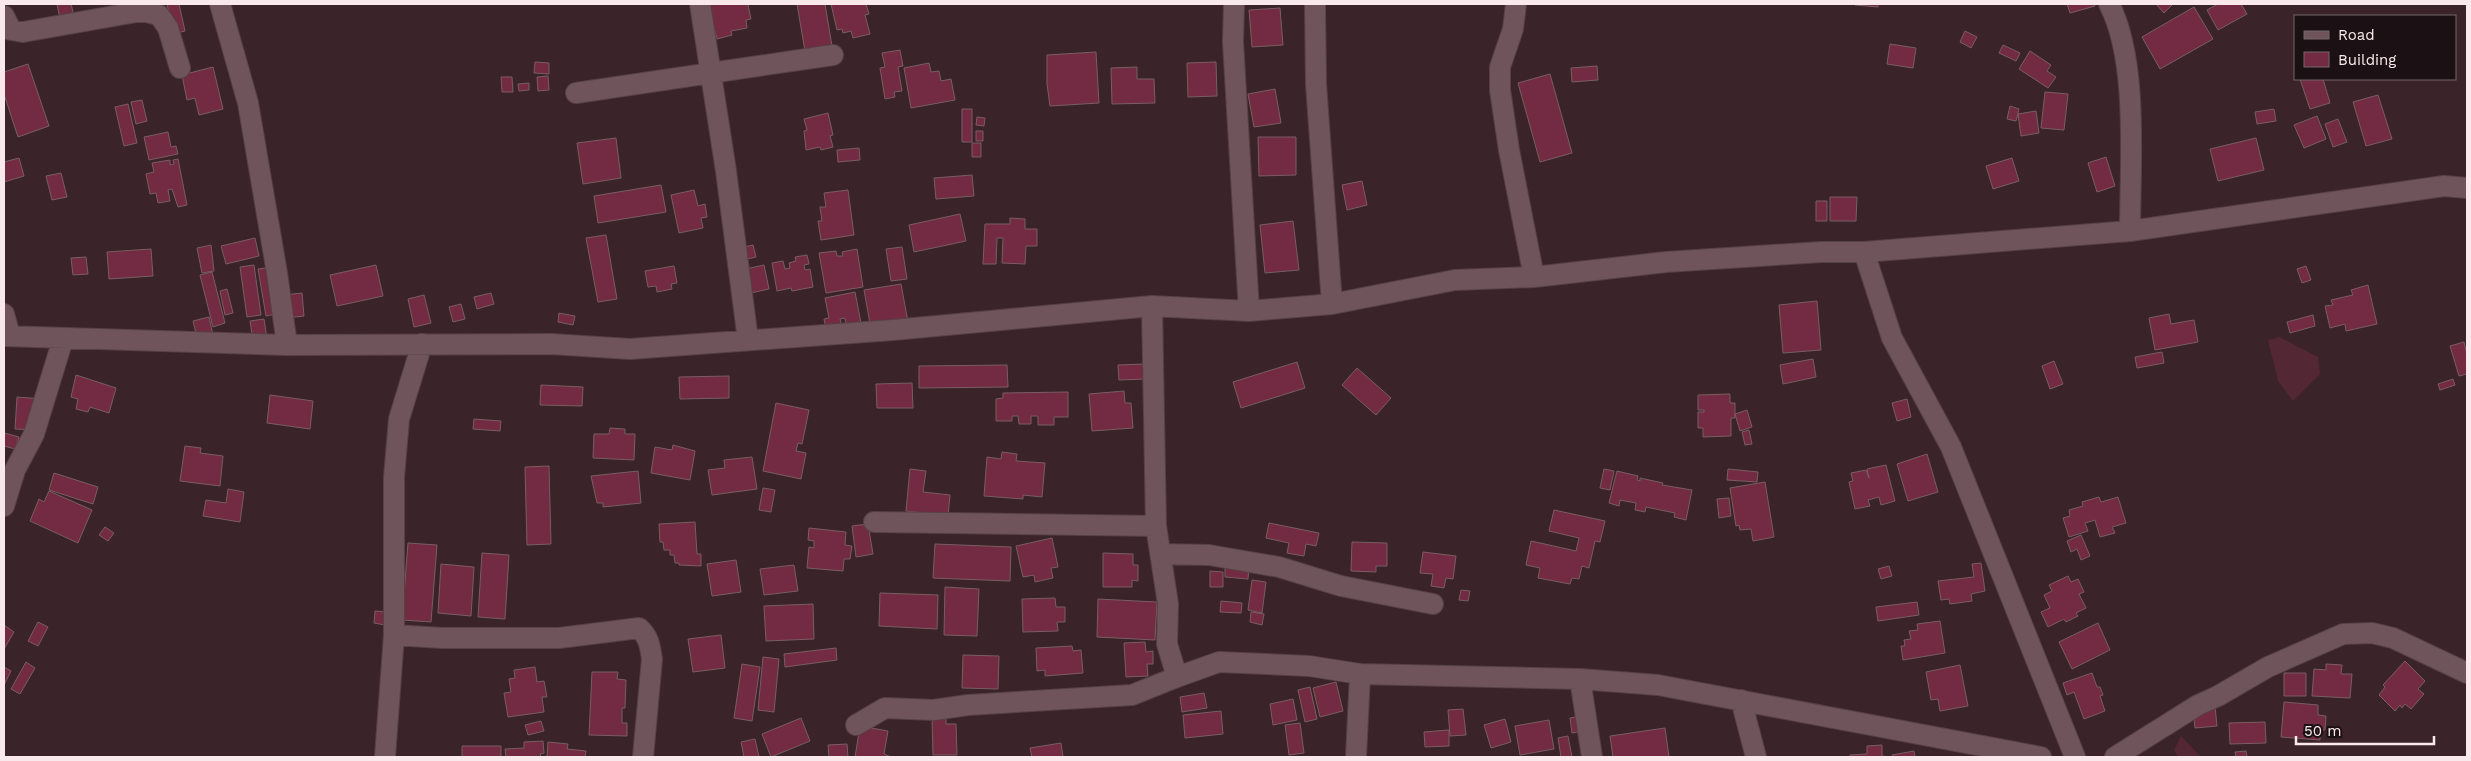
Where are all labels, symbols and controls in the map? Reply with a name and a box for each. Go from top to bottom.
legend [2294,15,2456,80]
text: Road [2338,26,2375,44]
text: Building [2338,51,2396,69]
scale bar [2296,714,2434,746]
text: 50 m [2304,722,2341,740]

